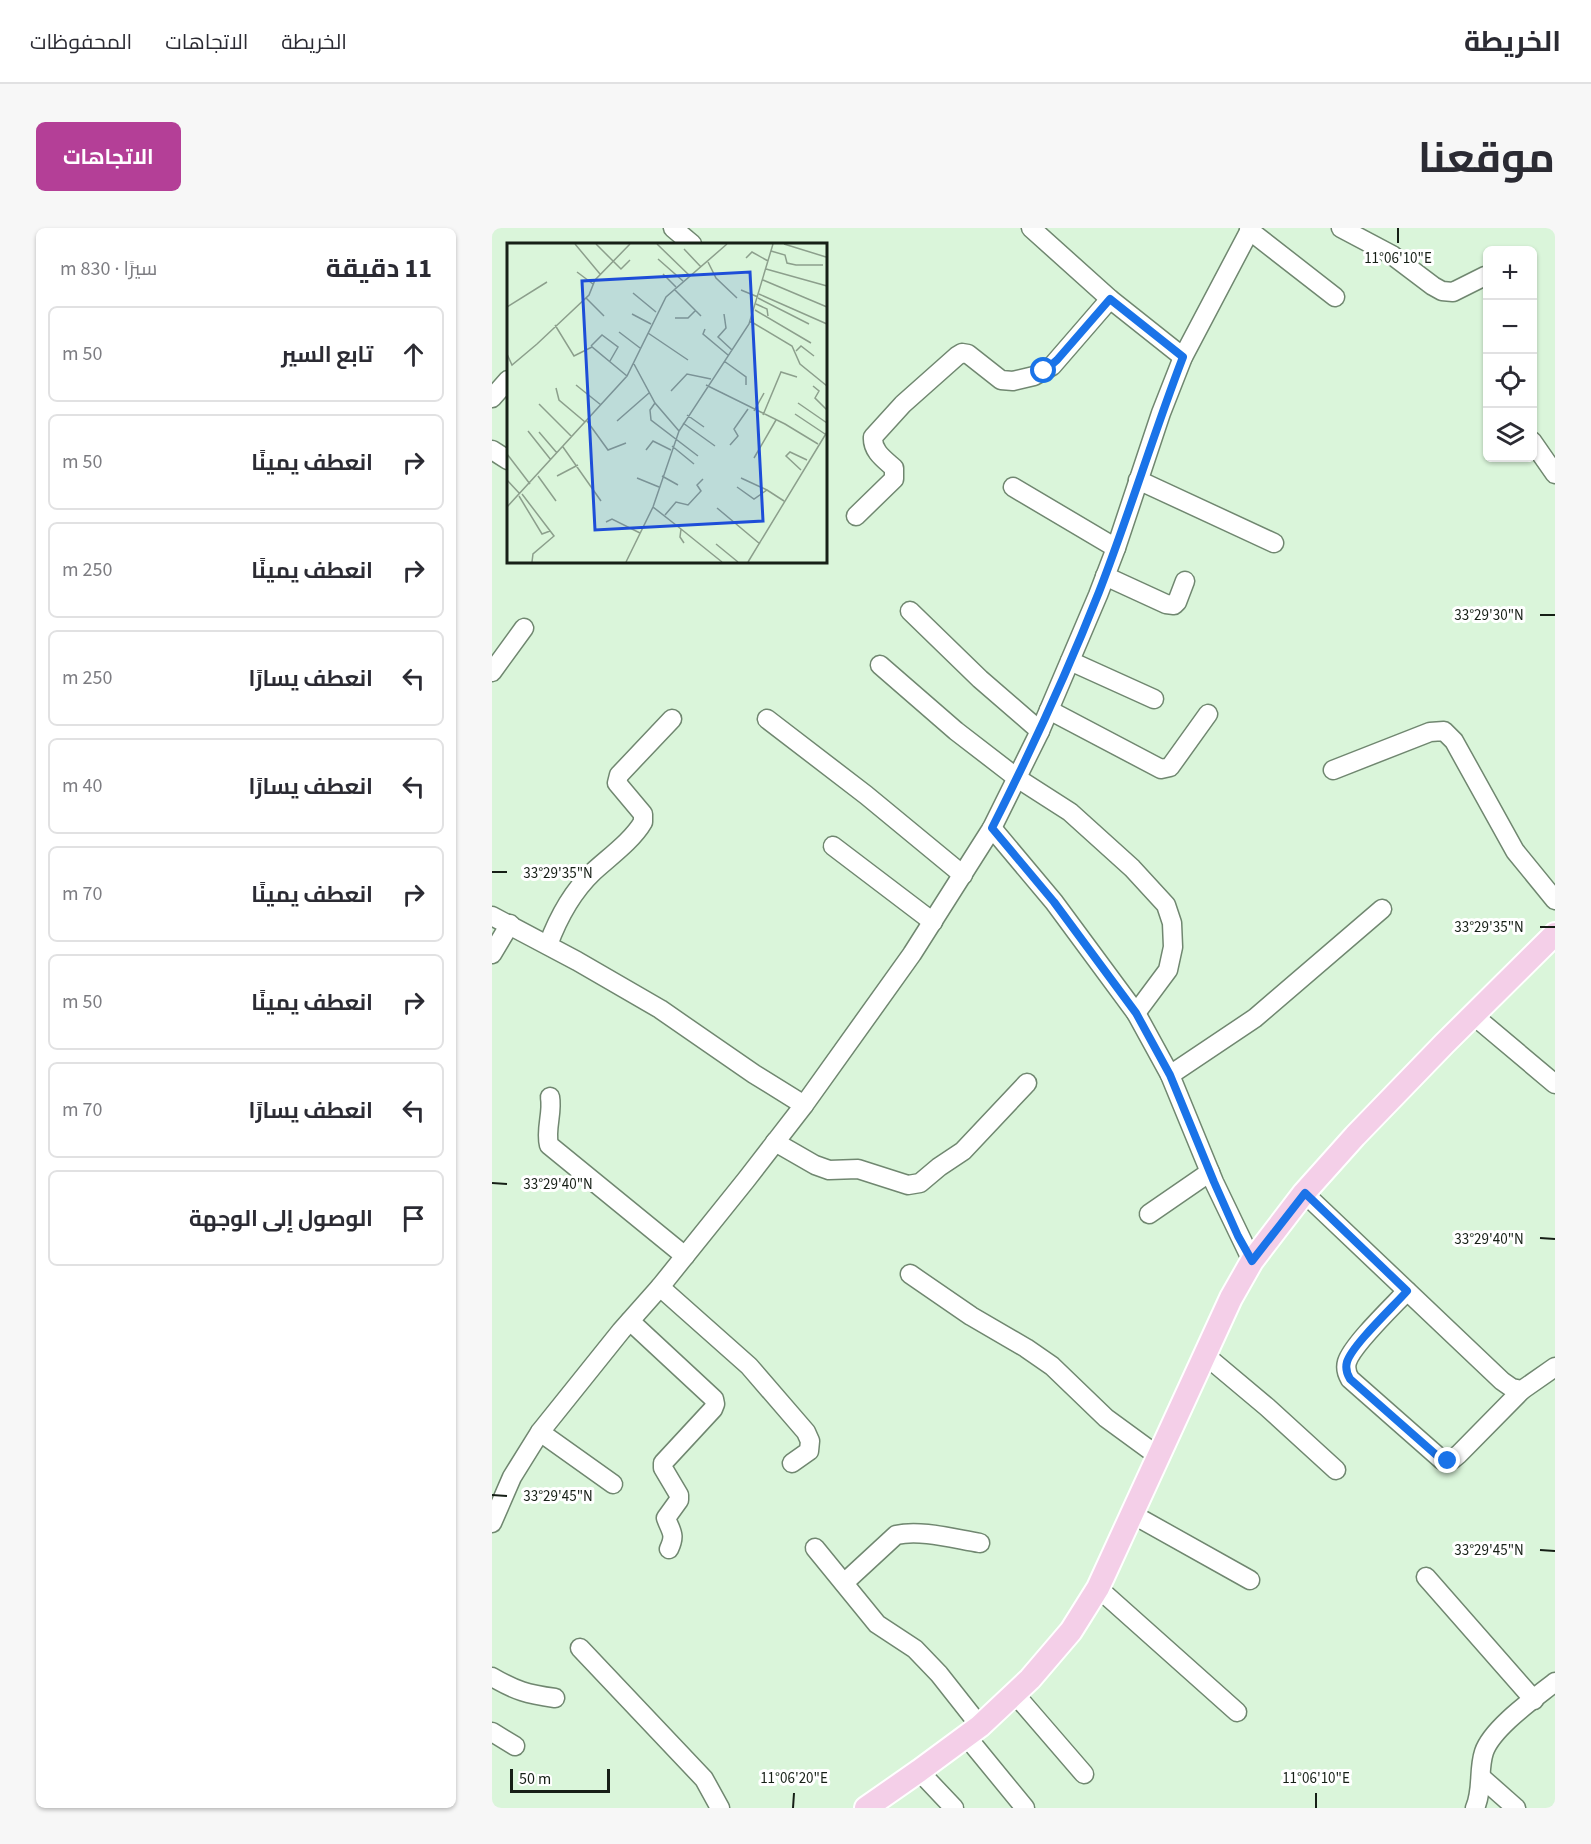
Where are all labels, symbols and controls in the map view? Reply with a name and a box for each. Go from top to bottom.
text: الخريطة [1464,22,1561,62]
text: المحفوظات [30,27,132,57]
text: الاتجاهات [165,27,248,57]
text: الخريطة [281,27,347,57]
button: الاتجاهات [36,122,181,191]
text: موقعنا [1418,129,1555,189]
inset map [507,243,826,562]
map controls [1483,246,1537,462]
button: + [1483,246,1537,300]
text: 11°06'10"E [1364,248,1432,269]
text: 11 دقيقة [326,250,432,287]
text: سيرًا · 830 m [60,255,157,283]
button: − [1483,300,1537,354]
icon: ahead [397,338,430,371]
text: تابع السير [281,339,373,371]
text: 50 m [62,340,102,368]
button: locate [1483,354,1537,408]
route start [1030,357,1056,383]
button: layers [1483,408,1537,462]
icon: right [397,446,430,479]
text: انعطف يمينًا [251,447,373,479]
text: 50 m [62,448,102,476]
icon: right [397,554,430,587]
text: انعطف يمينًا [251,555,373,587]
text: 250 m [62,556,112,584]
text: 33°29'30"N [1454,605,1524,626]
icon: left [397,662,430,695]
text: انعطف يسارًا [249,663,373,695]
text: 250 m [62,664,112,692]
icon: left [397,770,430,803]
text: انعطف يسارًا [249,771,373,803]
text: 40 m [62,772,102,800]
text: 33°29'35"N [523,863,593,884]
icon: right [397,878,430,911]
text: انعطف يمينًا [251,879,373,911]
text: 70 m [62,880,102,908]
text: 33°29'35"N [1454,917,1524,938]
icon: right [397,986,430,1019]
text: انعطف يمينًا [251,987,373,1019]
text: 50 m [62,988,102,1016]
icon: left [397,1094,430,1127]
text: انعطف يسارًا [249,1095,373,1127]
text: 70 m [62,1096,102,1124]
text: 33°29'40"N [523,1174,593,1195]
icon: arrive [397,1202,430,1235]
text: الوصول إلى الوجهة [189,1203,373,1235]
text: 33°29'40"N [1454,1229,1524,1250]
route end [1434,1447,1460,1473]
text: 33°29'45"N [523,1486,593,1507]
text: 33°29'45"N [1454,1540,1524,1561]
scale bar [510,1766,610,1794]
text: 50 m [519,1768,551,1790]
text: 11°06'20"E [760,1768,828,1789]
text: 11°06'10"E [1282,1768,1350,1789]

